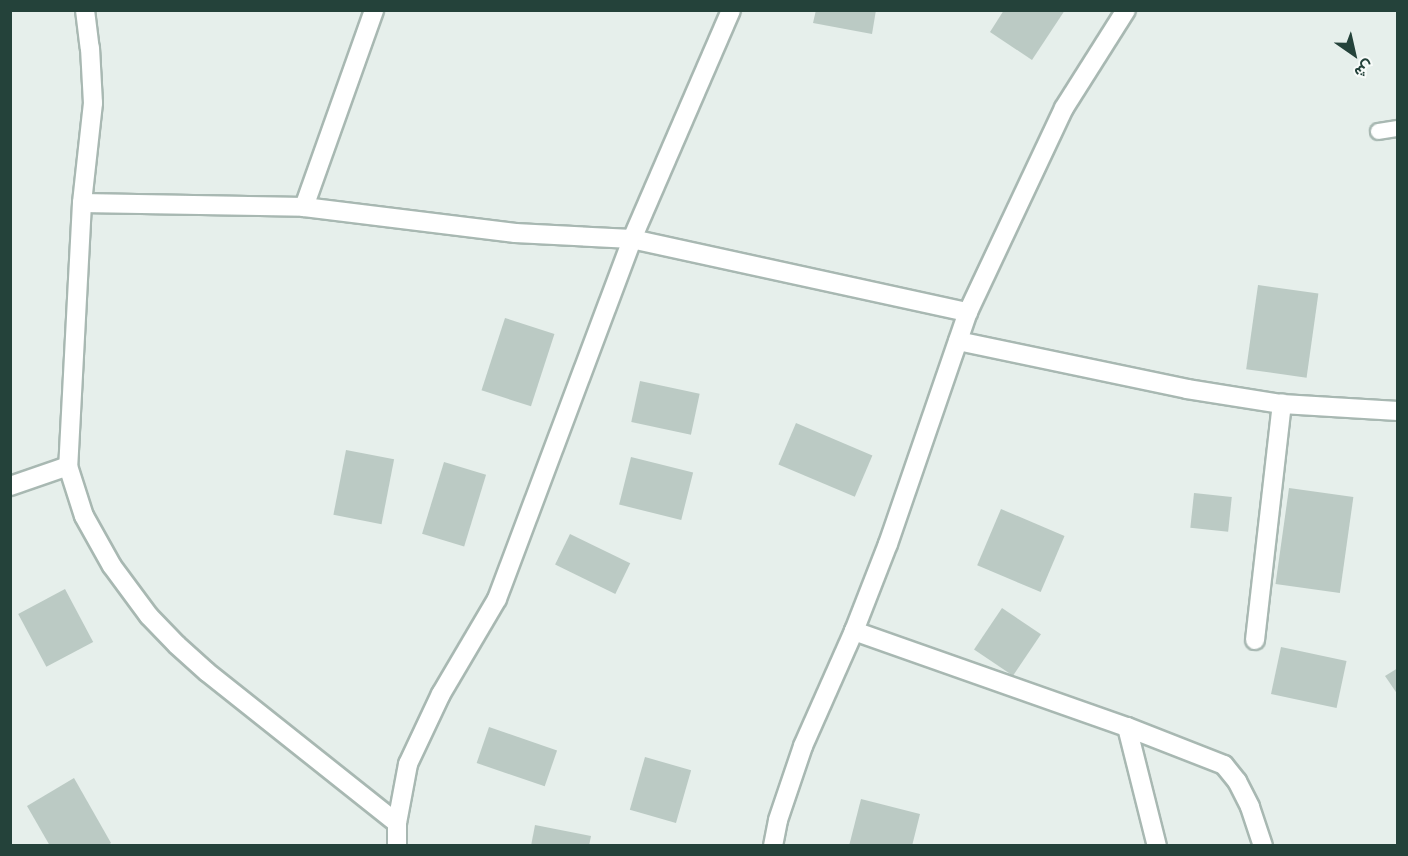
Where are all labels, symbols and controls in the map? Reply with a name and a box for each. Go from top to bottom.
north arrow [1324,24,1384,84]
text: ش [1351,56,1378,83]

